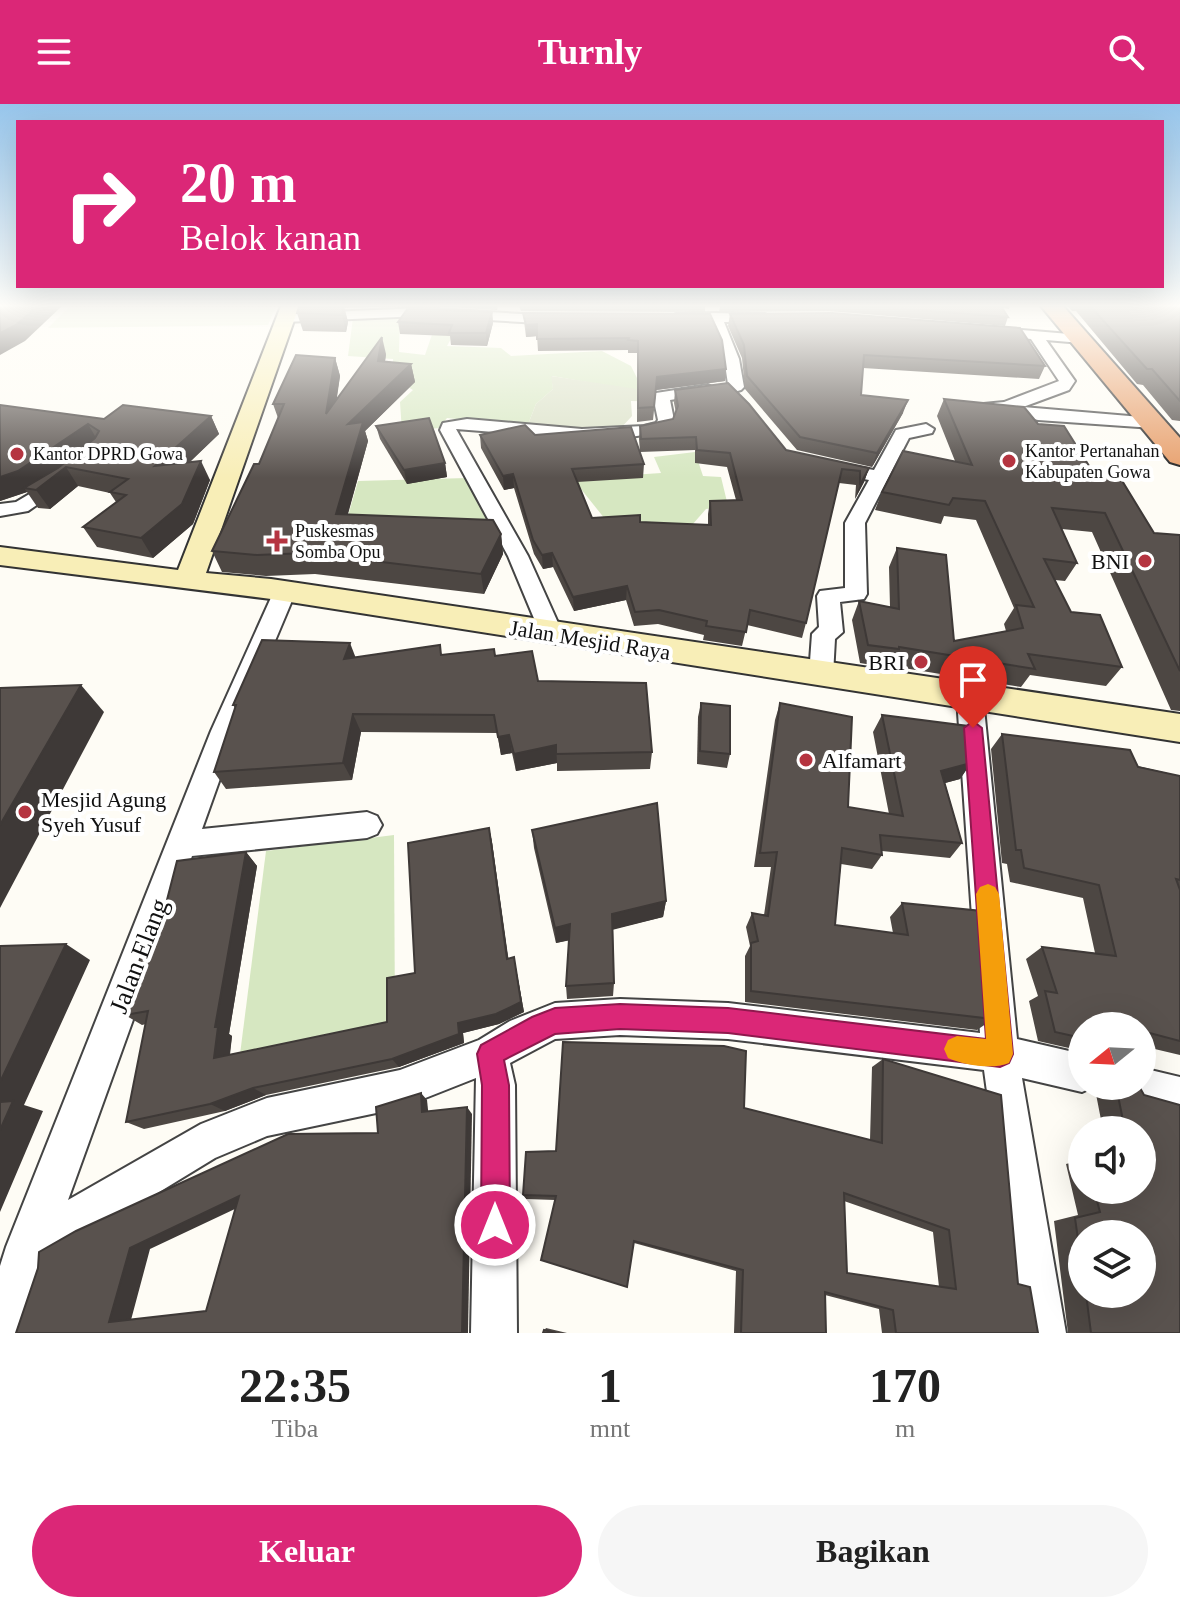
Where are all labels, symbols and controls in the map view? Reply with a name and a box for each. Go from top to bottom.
icon: menu [32,30,76,74]
icon: search [1104,30,1148,74]
text: Turnly [538,32,642,72]
icon: right [48,152,152,256]
text: 20 m [180,152,297,214]
text: Belok kanan [180,218,361,258]
place label: Kantor Pertanahan Kabupaten Gowa [1025,441,1159,482]
place label: Kantor DPRD Gowa [33,444,183,464]
marker: Kantor DPRD Gowa [8,445,26,463]
marker: Kantor Pertanahan Kabupaten Gowa [1000,452,1018,470]
place label: Puskesmas Somba Opu [295,521,381,562]
marker: Puskesmas Somba Opu [266,530,288,552]
place label: BNI [1091,549,1129,574]
marker: BNI [1136,552,1154,570]
street label: Jalan Mesjid Raya [508,615,672,665]
pin [939,646,1007,728]
place label: BRI [868,650,905,675]
marker: BRI [912,653,930,671]
icon: arrive [951,658,995,702]
place label: Alfamart [822,748,901,773]
marker: Alfamart [797,751,815,769]
place label: Mesjid Agung Syeh Yusuf [41,787,166,837]
marker: Mesjid Agung Syeh Yusuf [16,803,34,821]
street label: Jalan Elang [104,895,174,1017]
north arrow [1068,1012,1156,1100]
map controls [1068,1012,1156,1308]
button: sound [1068,1116,1156,1204]
position arrow [453,1183,537,1267]
button: layers [1068,1220,1156,1308]
text: 22:35 [239,1359,351,1412]
text: 1 [598,1359,622,1412]
text: 170 [869,1359,941,1412]
text: Tiba [272,1414,318,1443]
text: mnt [590,1414,630,1443]
text: m [895,1414,915,1443]
button: Keluar [32,1505,582,1597]
button: Bagikan [598,1505,1148,1597]

